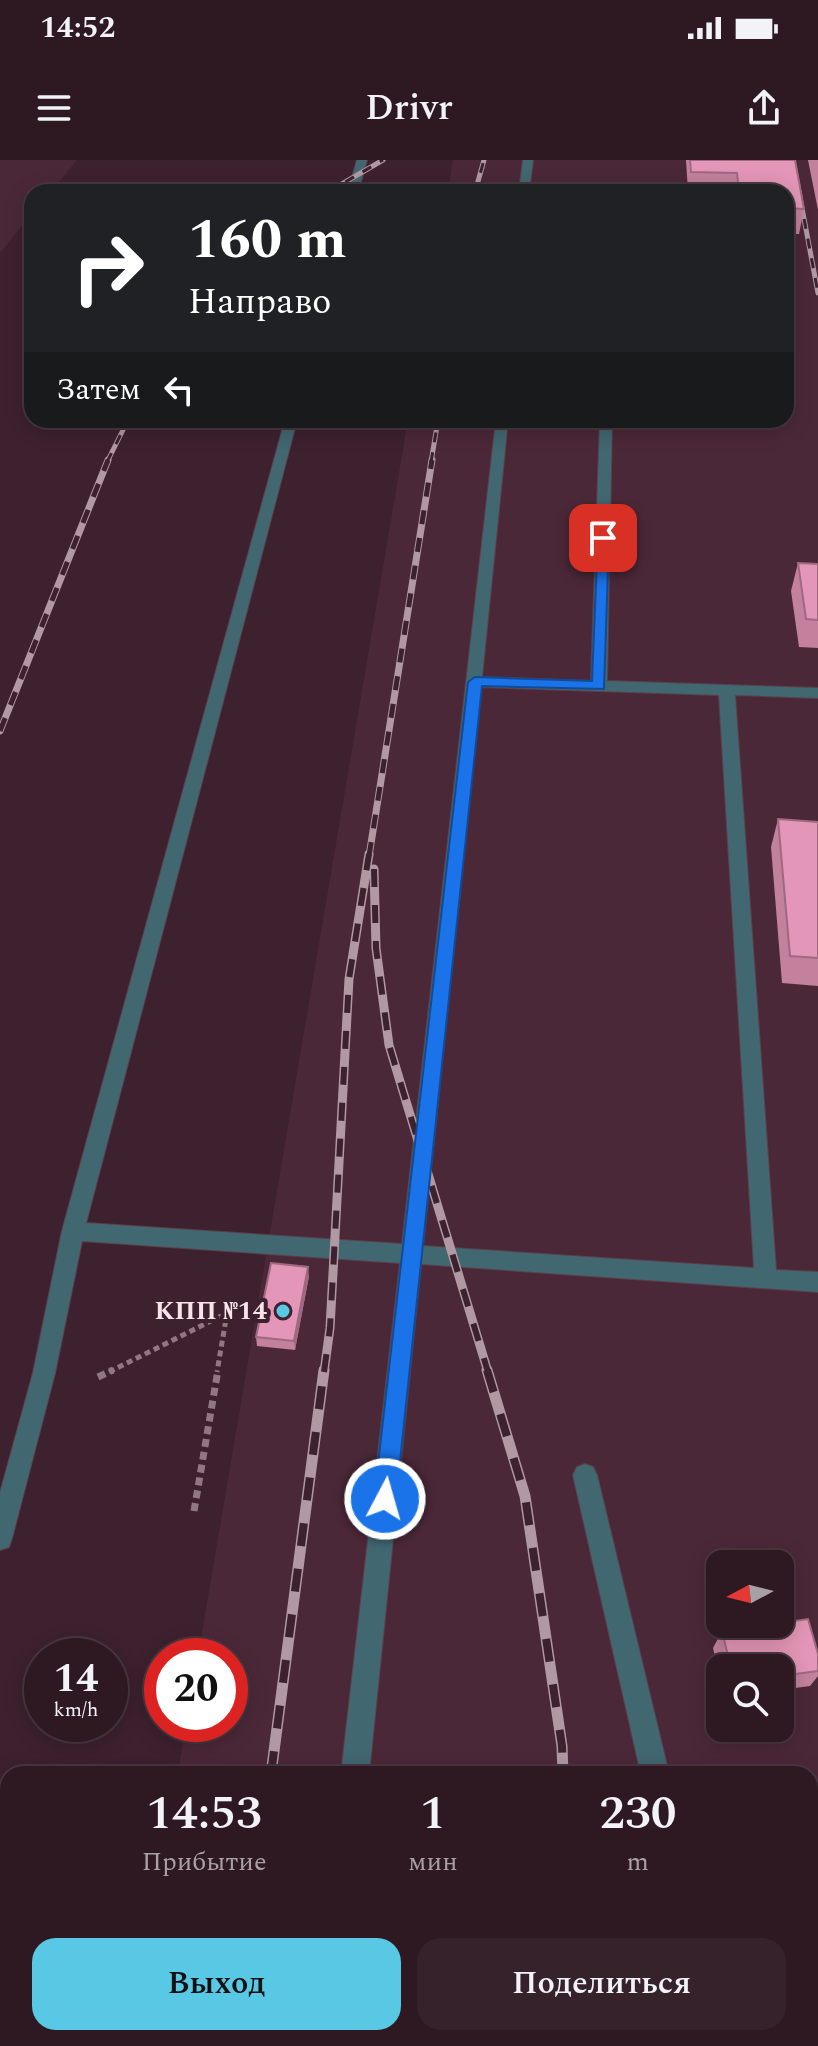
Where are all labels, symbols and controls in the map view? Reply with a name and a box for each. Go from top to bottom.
text: 14:52 [40,5,115,51]
text: Drivr [365,81,453,136]
icon: menu [32,86,76,130]
icon: share [742,86,786,130]
text: 160 m [188,198,347,283]
icon: right [56,216,160,320]
text: Направо [188,275,331,330]
text: Затем [56,367,141,413]
icon: left [157,368,201,412]
pin [569,504,637,572]
icon: arrive [581,516,625,560]
place label: КПП №14 [154,1291,267,1331]
marker: КПП №14 [274,1302,292,1320]
position arrow [343,1457,427,1541]
north arrow [706,1550,794,1638]
map controls [706,1550,794,1742]
speed limit sign: 20 [144,1638,248,1742]
text: 14 [54,1649,98,1710]
button: search [706,1654,794,1742]
text: km/h [54,1695,99,1725]
text: 14:53 [146,1777,262,1850]
text: 1 [420,1777,446,1850]
text: 230 [599,1777,676,1850]
text: Прибытие [142,1842,267,1882]
text: мин [408,1842,458,1882]
text: m [627,1842,649,1882]
button: Выход [32,1938,401,2030]
button: Поделиться [417,1938,786,2030]

